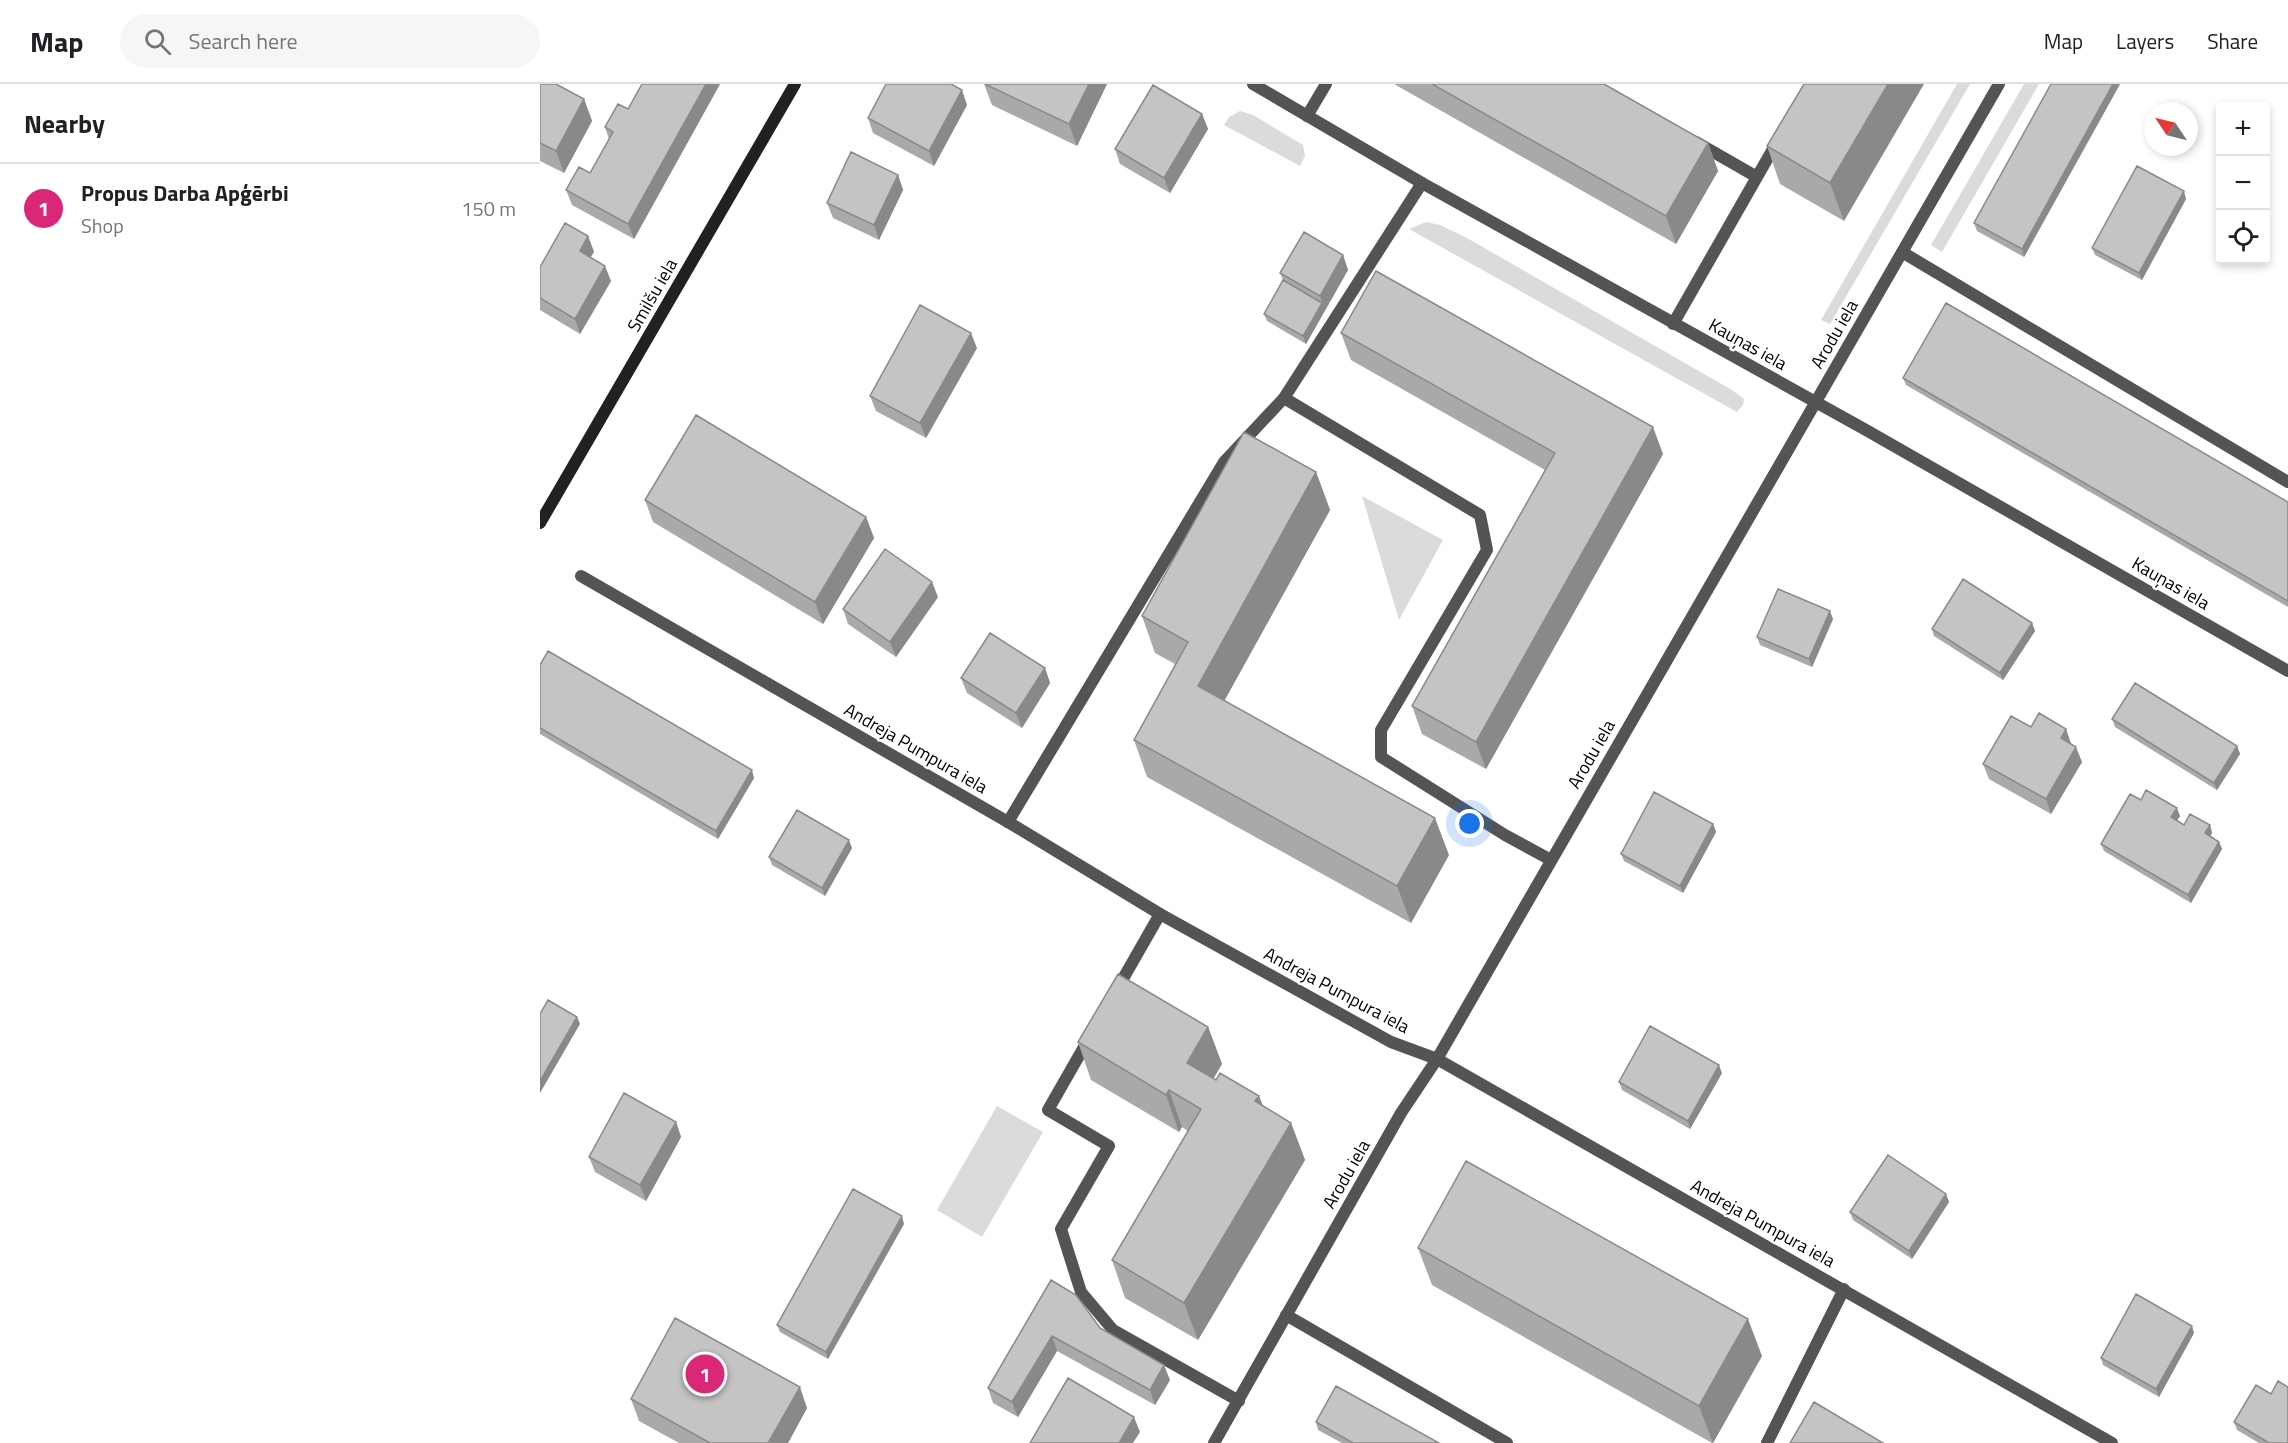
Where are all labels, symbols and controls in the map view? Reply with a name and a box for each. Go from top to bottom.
search box [120,14,540,68]
text: Map [30,20,84,63]
text: Search here [189,24,298,58]
icon: search [141,25,174,58]
text: Map [2044,25,2083,57]
text: Layers [2116,25,2174,57]
text: Share [2207,25,2258,57]
north arrow [2144,102,2198,156]
map controls [2216,102,2270,264]
button: + [2216,102,2270,156]
text: Nearby [24,104,105,143]
button: − [2216,156,2270,210]
text: Propus Darba Apģērbi [81,176,289,210]
text: 1 [38,193,49,224]
text: 150 m [461,193,516,224]
text: Shop [81,210,124,241]
button: locate [2216,210,2270,264]
street label: Smilšu iela [620,253,684,337]
street label: Arodu iela [1803,295,1865,373]
street label: Kauņas iela [1704,311,1792,377]
street label: Kauņas iela [2127,550,2215,616]
street label: Andreja Pumpura iela [839,696,993,800]
street label: Arodu iela [1560,715,1622,793]
your location [1455,809,1484,838]
street label: Andreja Pumpura iela [1259,940,1415,1040]
street label: Arodu iela [1315,1135,1377,1213]
street label: Andreja Pumpura iela [1686,1172,1840,1274]
pin: 1 [686,1352,724,1396]

